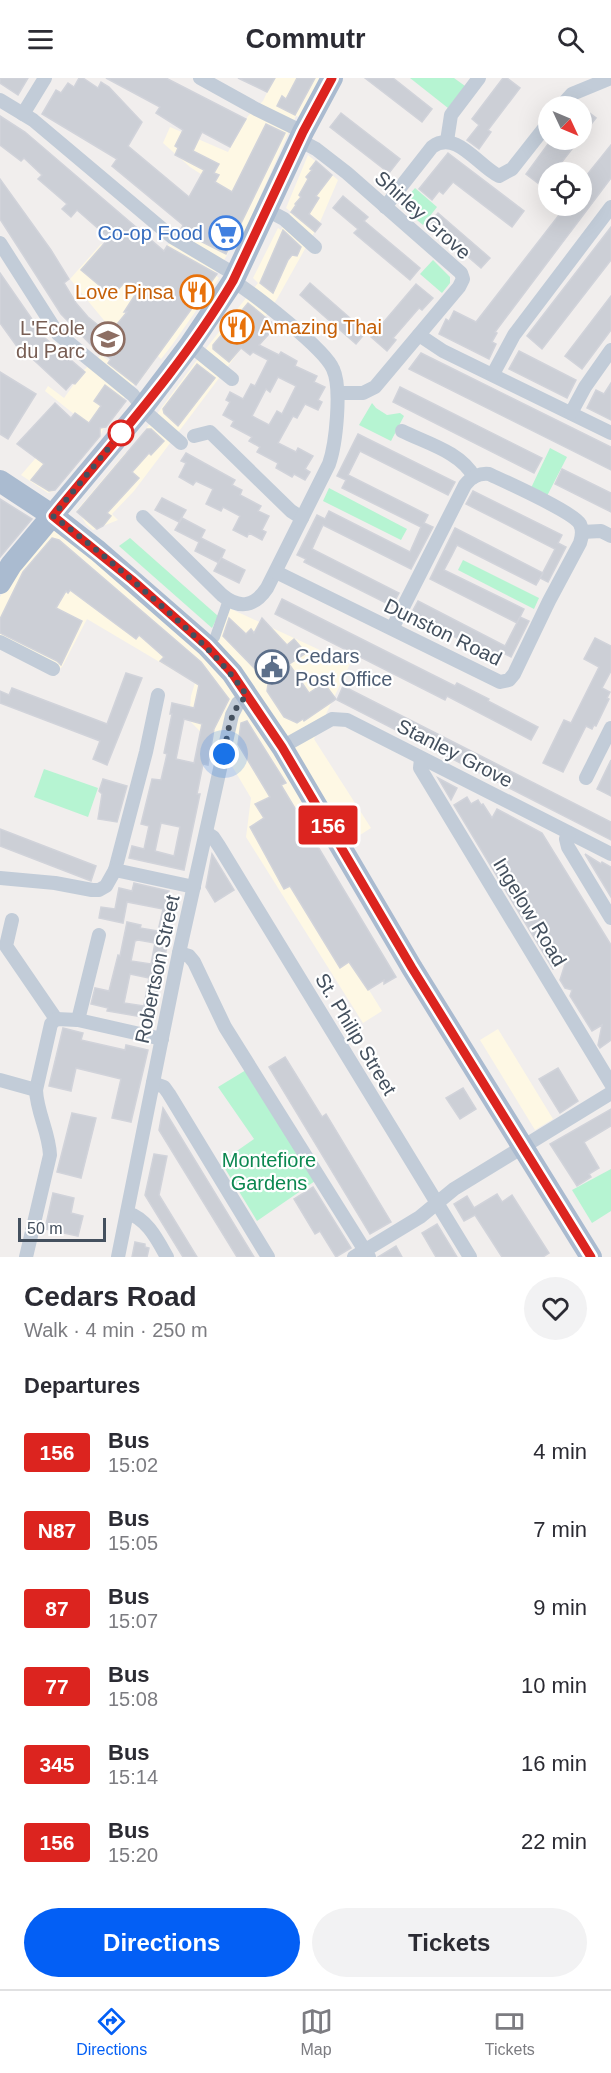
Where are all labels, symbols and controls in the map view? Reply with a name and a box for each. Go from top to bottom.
icon: menu [24,23,57,56]
icon: search [554,23,587,56]
text: Commutr [246,24,366,54]
north arrow [538,96,592,150]
map controls [538,96,592,216]
button: locate [538,162,592,216]
street label: Shirley Grove [371,166,475,264]
supermarket icon: Co-op Food [208,215,244,251]
place label: Co-op Food [97,222,203,244]
restaurant icon: Love Pinsa [179,274,215,310]
place label: Love Pinsa [75,281,175,303]
restaurant icon: Amazing Thai [219,309,255,345]
place label: Amazing Thai [260,316,382,338]
place label: L'Ecole du Parc [16,317,85,362]
school or university icon: L'Ecole du Parc [90,321,126,357]
unlabelled marker [108,420,134,446]
street label: Dunston Road [381,594,505,670]
place label: Cedars Post Office [295,645,392,690]
public building icon: Cedars Post Office [254,649,290,685]
street label: Stanley Grove [394,714,516,792]
your location [209,739,239,769]
line badge: 156 [294,806,362,844]
text: 156 [310,814,346,837]
street label: Ingelow Road [489,854,571,970]
street label: Robertson Street [131,892,184,1045]
street label: St. Philip Street [311,969,401,1099]
park label: Montefiore Gardens [222,1149,316,1194]
scale bar [18,1215,106,1242]
text: 50 m [27,1220,63,1237]
button: heart [524,1277,587,1340]
text: Cedars Road [24,1281,197,1312]
text: Walk · 4 min · 250 m [24,1319,208,1341]
text: Departures [24,1373,140,1398]
text: Bus [108,1428,150,1453]
text: 4 min [533,1439,587,1464]
text: 156 [39,1441,75,1464]
text: 15:02 [108,1454,158,1476]
text: Bus [108,1506,150,1531]
text: 7 min [533,1517,587,1542]
text: N87 [38,1519,76,1542]
text: 15:05 [108,1532,158,1554]
text: Bus [108,1584,150,1609]
text: 9 min [533,1595,587,1620]
text: 87 [45,1597,69,1620]
text: 15:07 [108,1610,158,1632]
text: Bus [108,1662,150,1687]
text: 10 min [521,1673,587,1698]
text: 77 [45,1675,69,1698]
text: 15:08 [108,1688,158,1710]
text: Bus [108,1740,150,1765]
text: 16 min [521,1751,587,1776]
text: 345 [39,1753,75,1776]
text: 15:14 [108,1766,158,1788]
text: Bus [108,1818,150,1843]
text: 22 min [521,1829,587,1854]
text: 156 [39,1831,75,1854]
text: 15:20 [108,1844,158,1866]
button: Directions [24,1908,300,1977]
button: Tickets [312,1908,587,1977]
tab: Directions [76,2005,147,2059]
tab: Map [300,2005,333,2059]
tab: Tickets [485,2005,535,2059]

